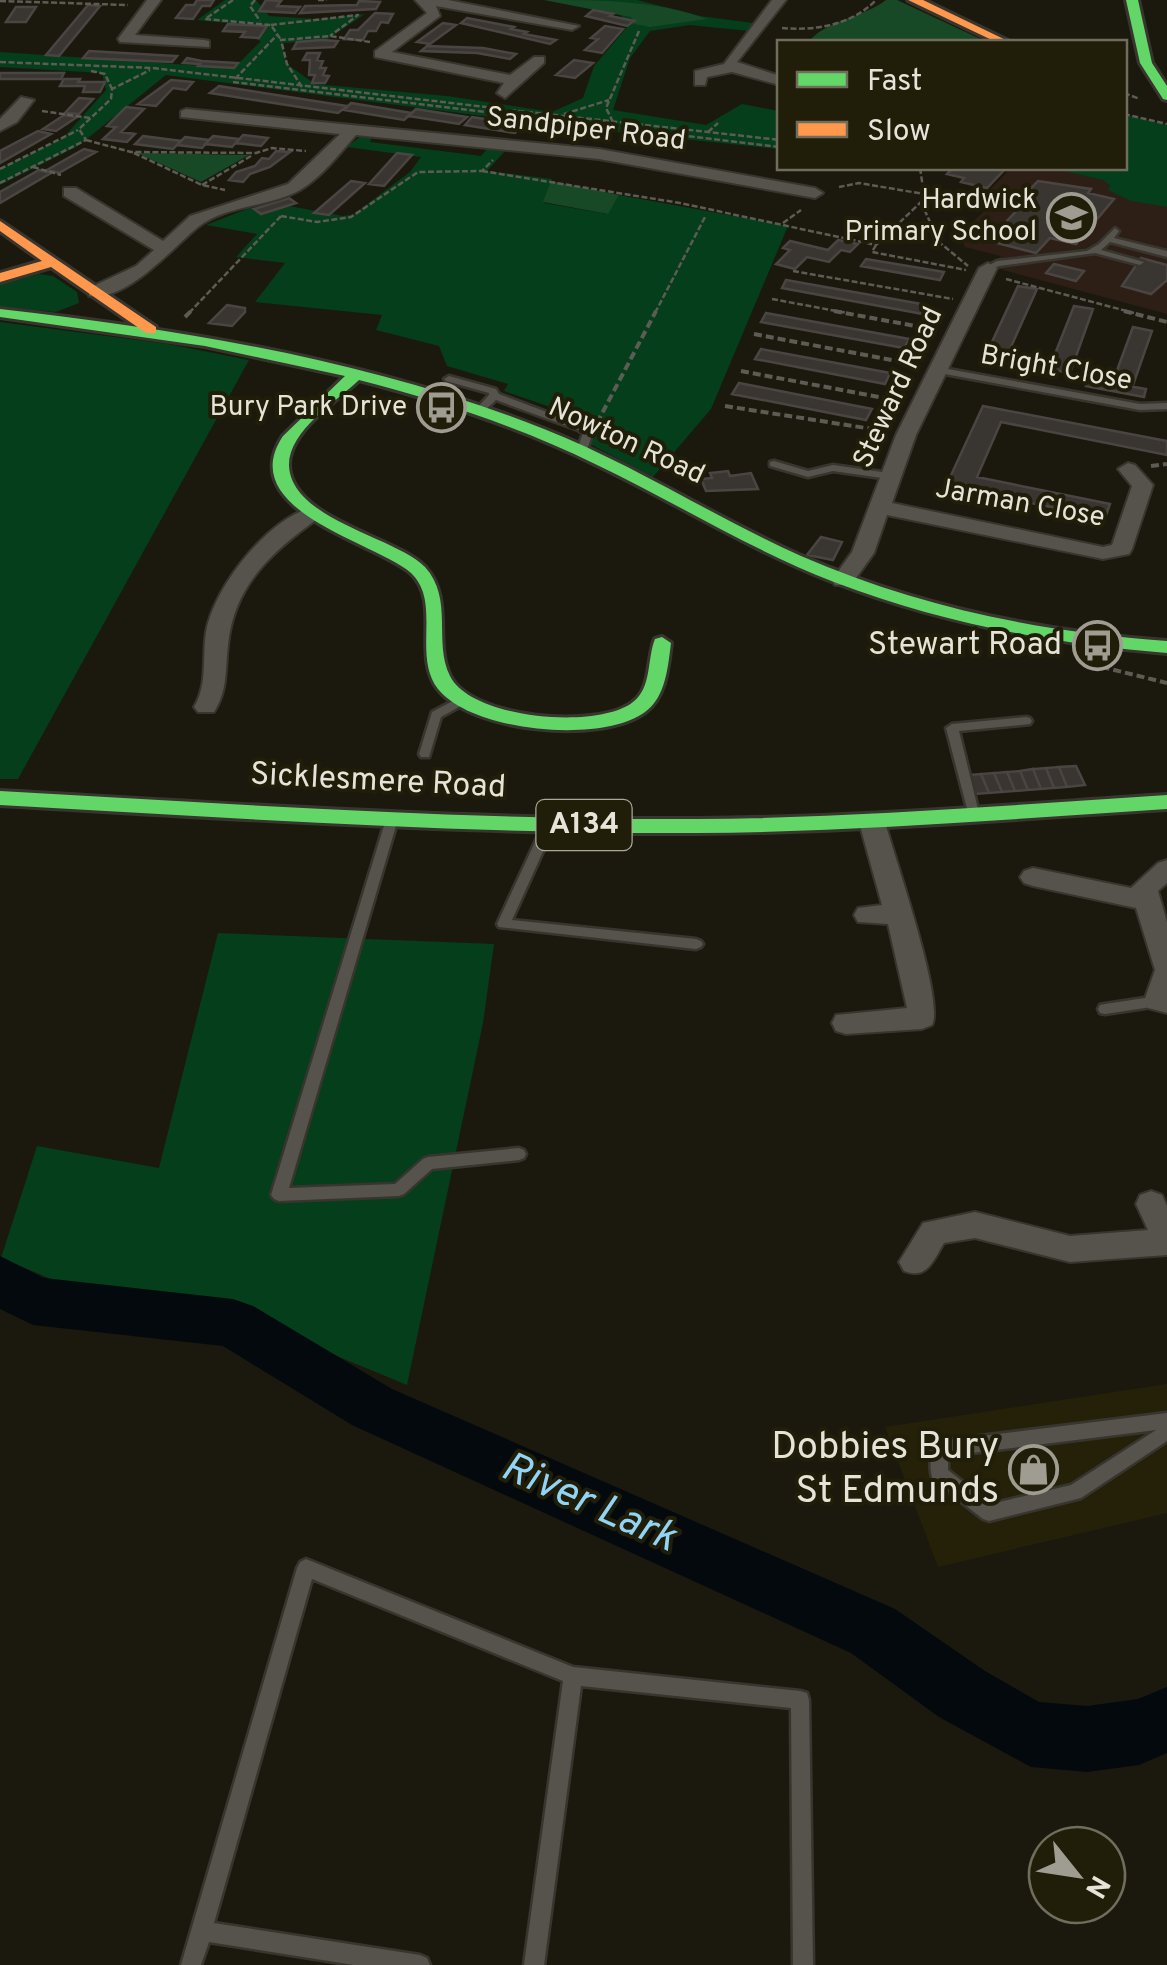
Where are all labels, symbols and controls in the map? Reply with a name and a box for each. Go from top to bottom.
legend [777,40,1127,170]
text: Fast [867,64,922,101]
street label: Sandpiper Road [484,100,688,160]
text: Slow [867,114,931,151]
place label: Hardwick Primary School [845,183,1037,251]
school or university icon: Hardwick Primary School [1046,191,1098,243]
street label: Steward Road [846,302,952,474]
street label: Bright Close [977,338,1135,400]
bus stop icon: Bury Park Drive [416,382,468,434]
place label: Bury Park Drive [209,390,407,426]
street label: Nowton Road [542,390,710,494]
street label: Jarman Close [933,471,1107,537]
bus stop icon: Stewart Road [1071,620,1123,672]
place label: Stewart Road [868,626,1062,666]
street label: Sicklesmere Road [249,755,507,809]
road number: A134 [536,800,632,850]
place label: Dobbies Bury St Edmunds [771,1424,999,1517]
water label: River Lark [492,1442,685,1566]
shop icon: Dobbies Bury St Edmunds [1008,1444,1060,1496]
north arrow [1027,1825,1127,1925]
text: N [1075,1868,1117,1904]

